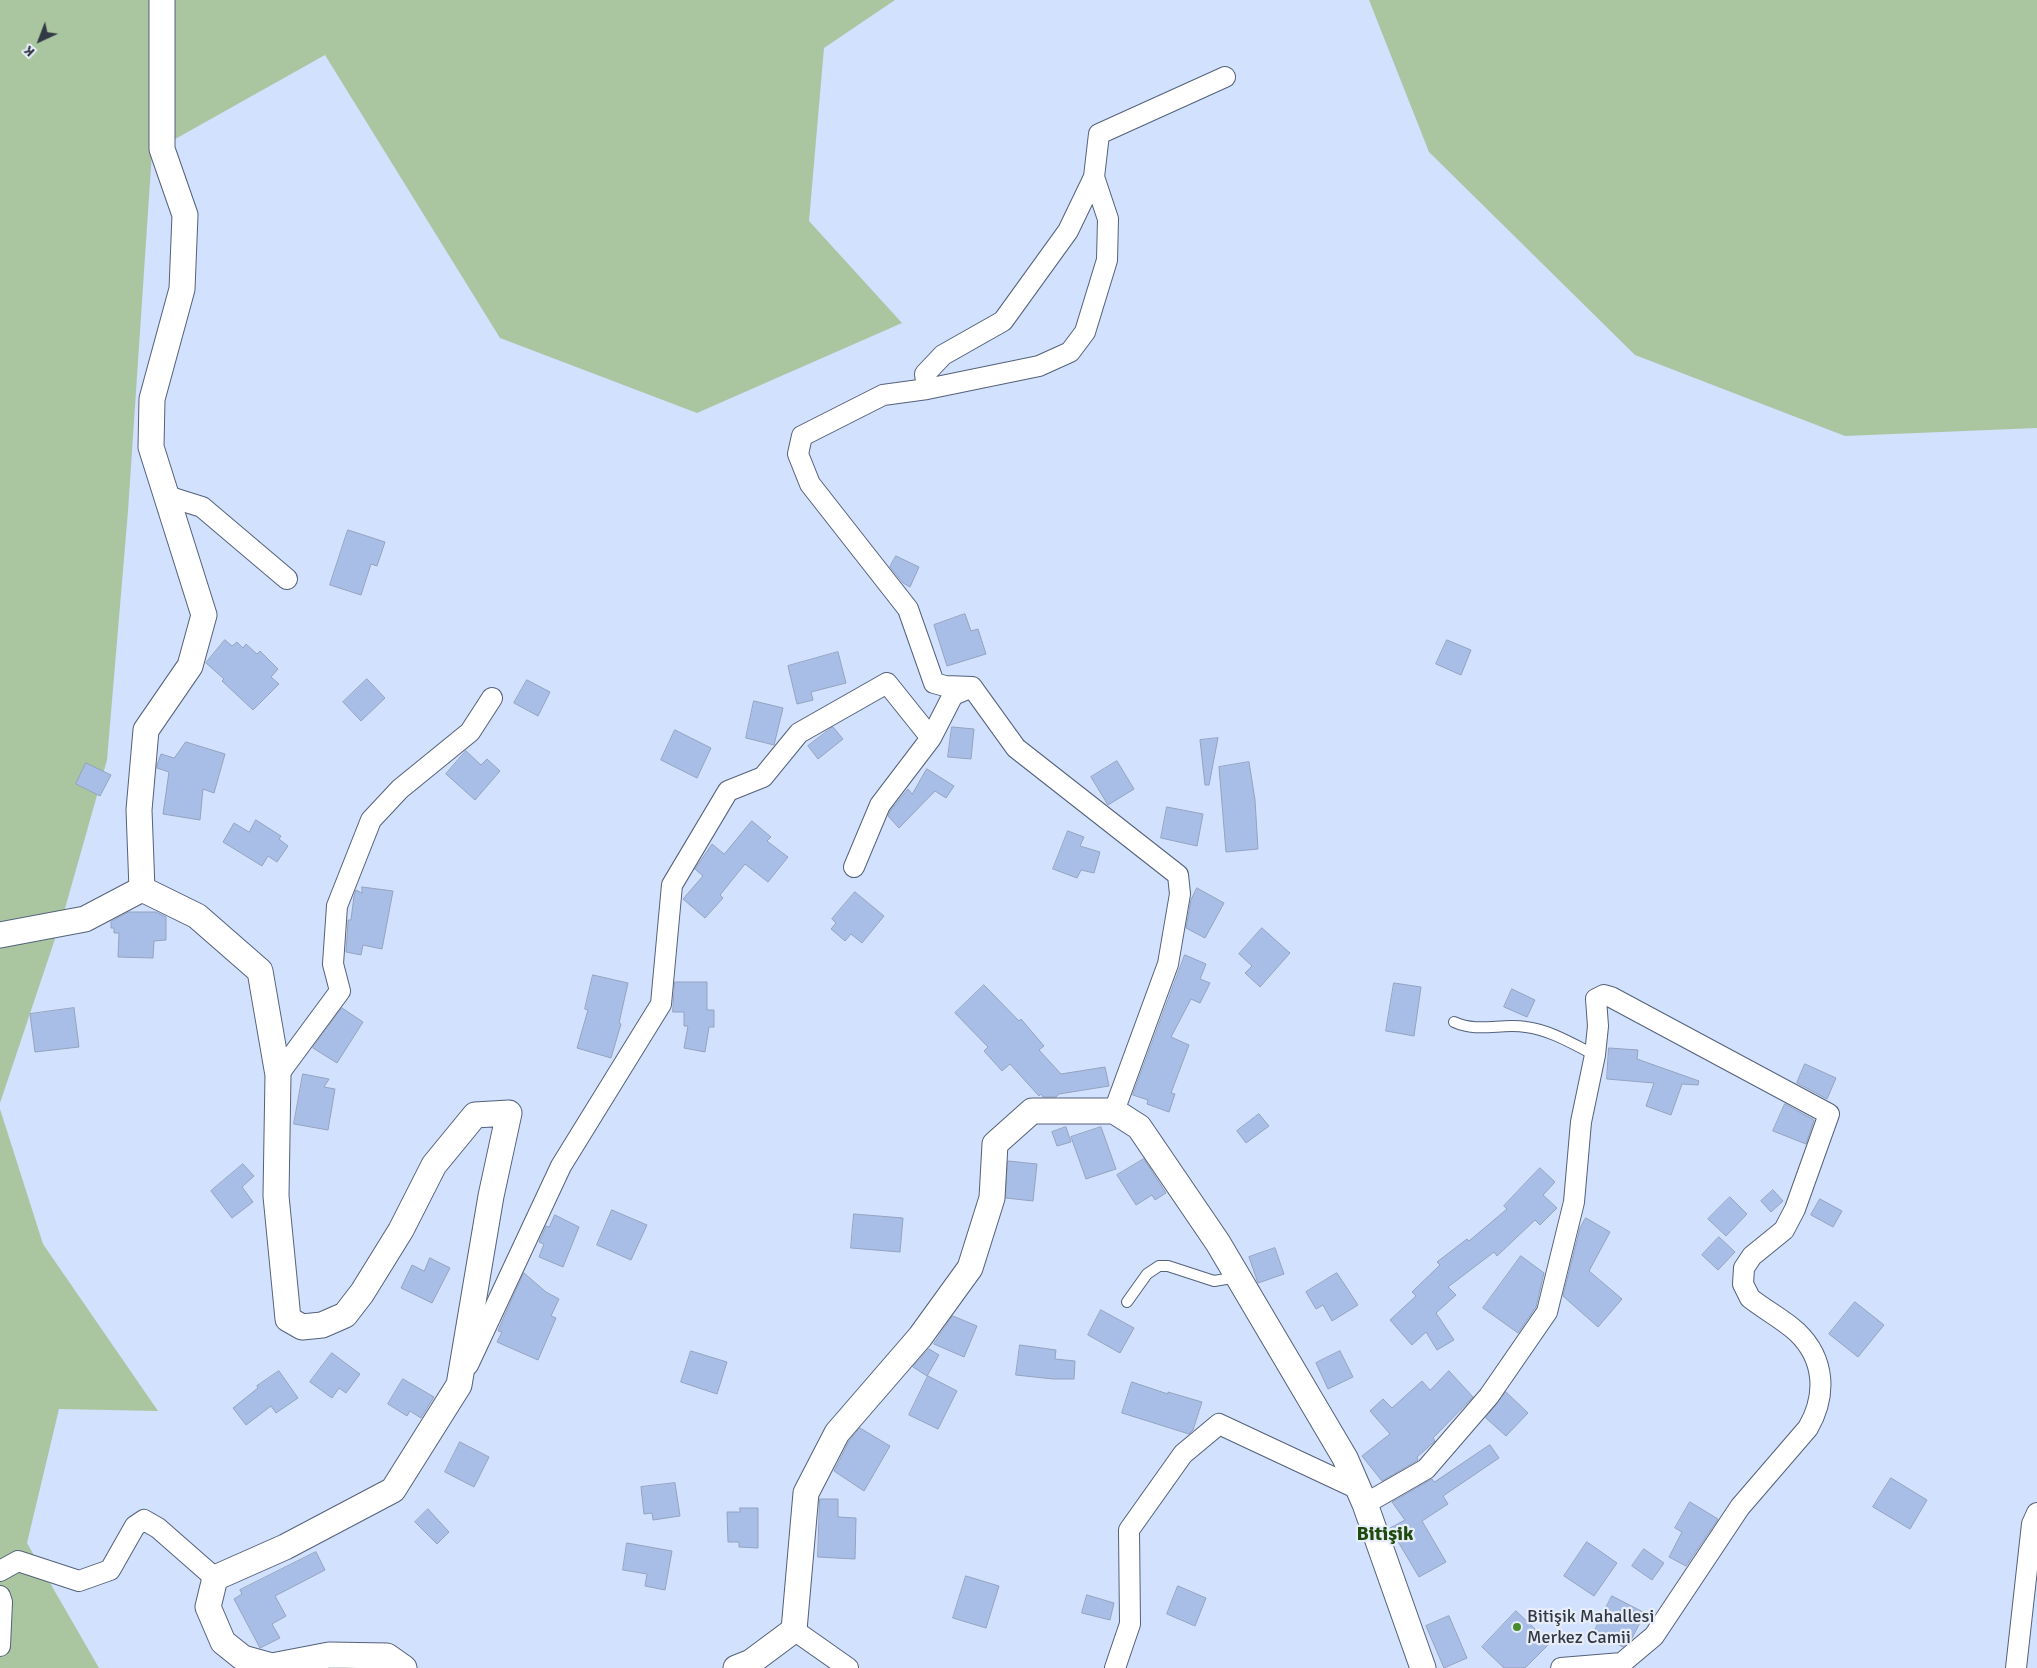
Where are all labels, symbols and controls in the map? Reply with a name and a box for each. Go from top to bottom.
north arrow [15,15,65,65]
text: K [20,42,38,61]
district label: Bitişik [1357,1523,1413,1547]
place label: Bitişik Mahallesi Merkez Camii [1527,1606,1654,1648]
marker: Bitişik Mahallesi Merkez Camii [1511,1621,1523,1633]

